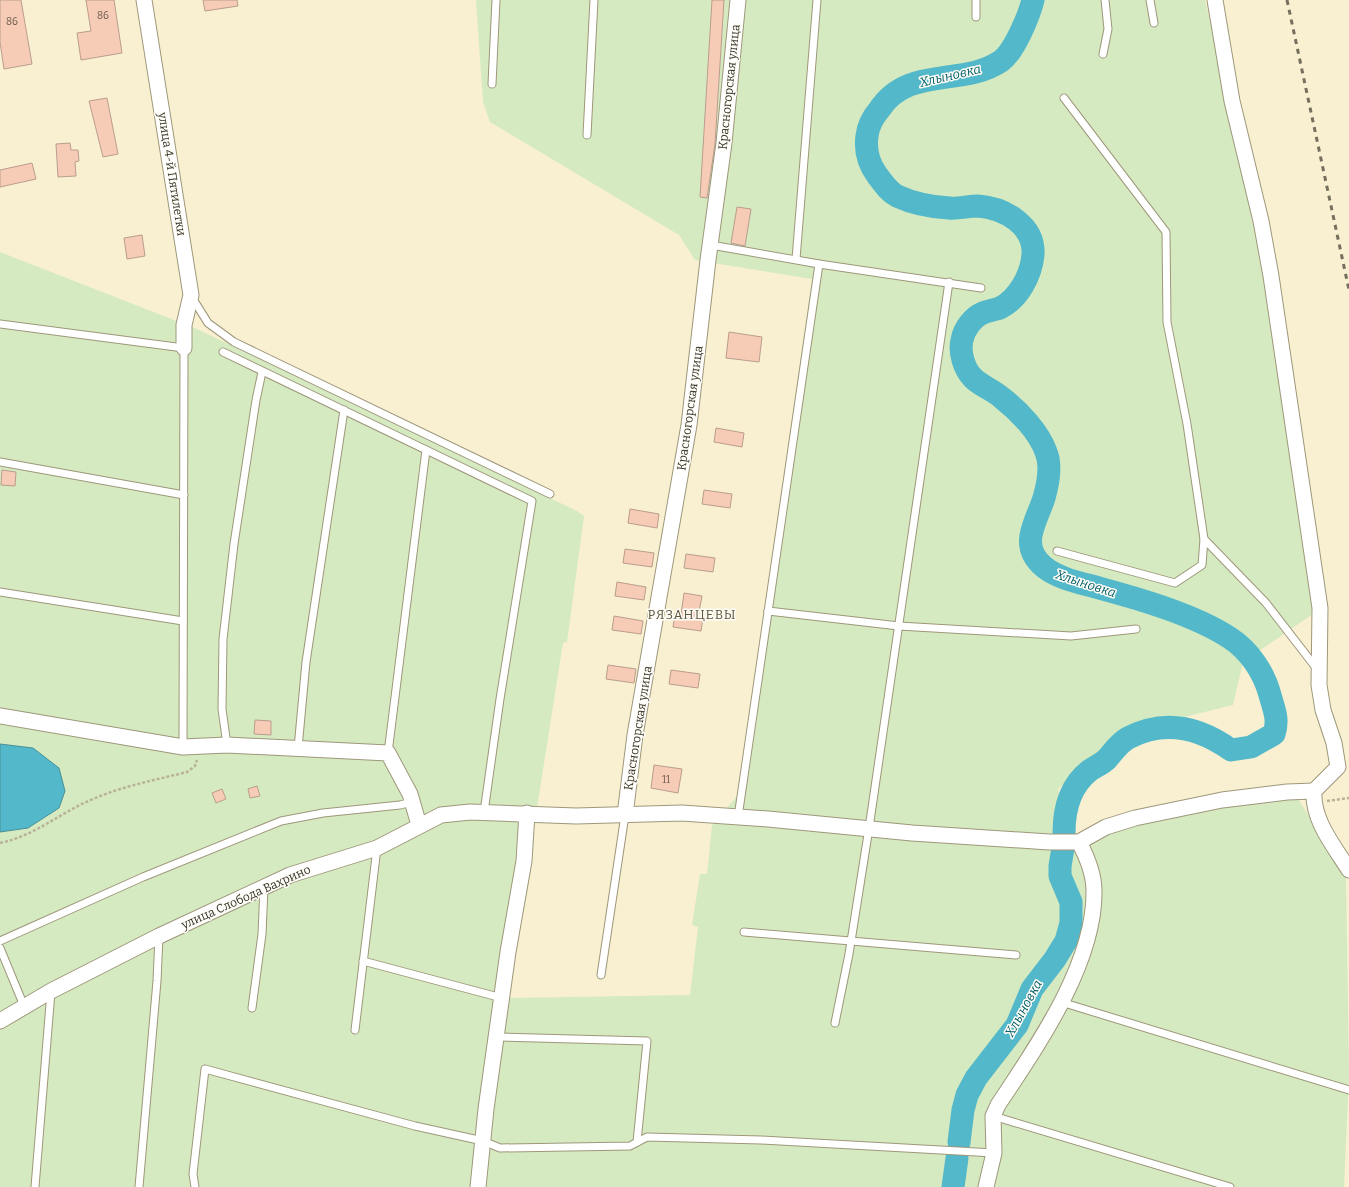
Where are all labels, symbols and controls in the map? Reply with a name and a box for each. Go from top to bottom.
house number: 86 [97,10,109,22]
house number: 86 [6,16,18,28]
street label: Красногорская улица [715,23,743,150]
water label: Хлыновка [917,61,982,90]
street label: улица 4-й Пятилетки [155,110,189,237]
street label: Красногорская улица [674,344,706,471]
water label: Хлыновка [1053,566,1118,600]
district label: РЯЗАНЦЕВЫ [648,607,736,622]
street label: Красногорская улица [621,664,655,791]
house number: 11 [662,774,670,786]
street label: улица Слобода Вахрино [178,862,313,932]
water label: Хлыновка [1001,977,1045,1040]

